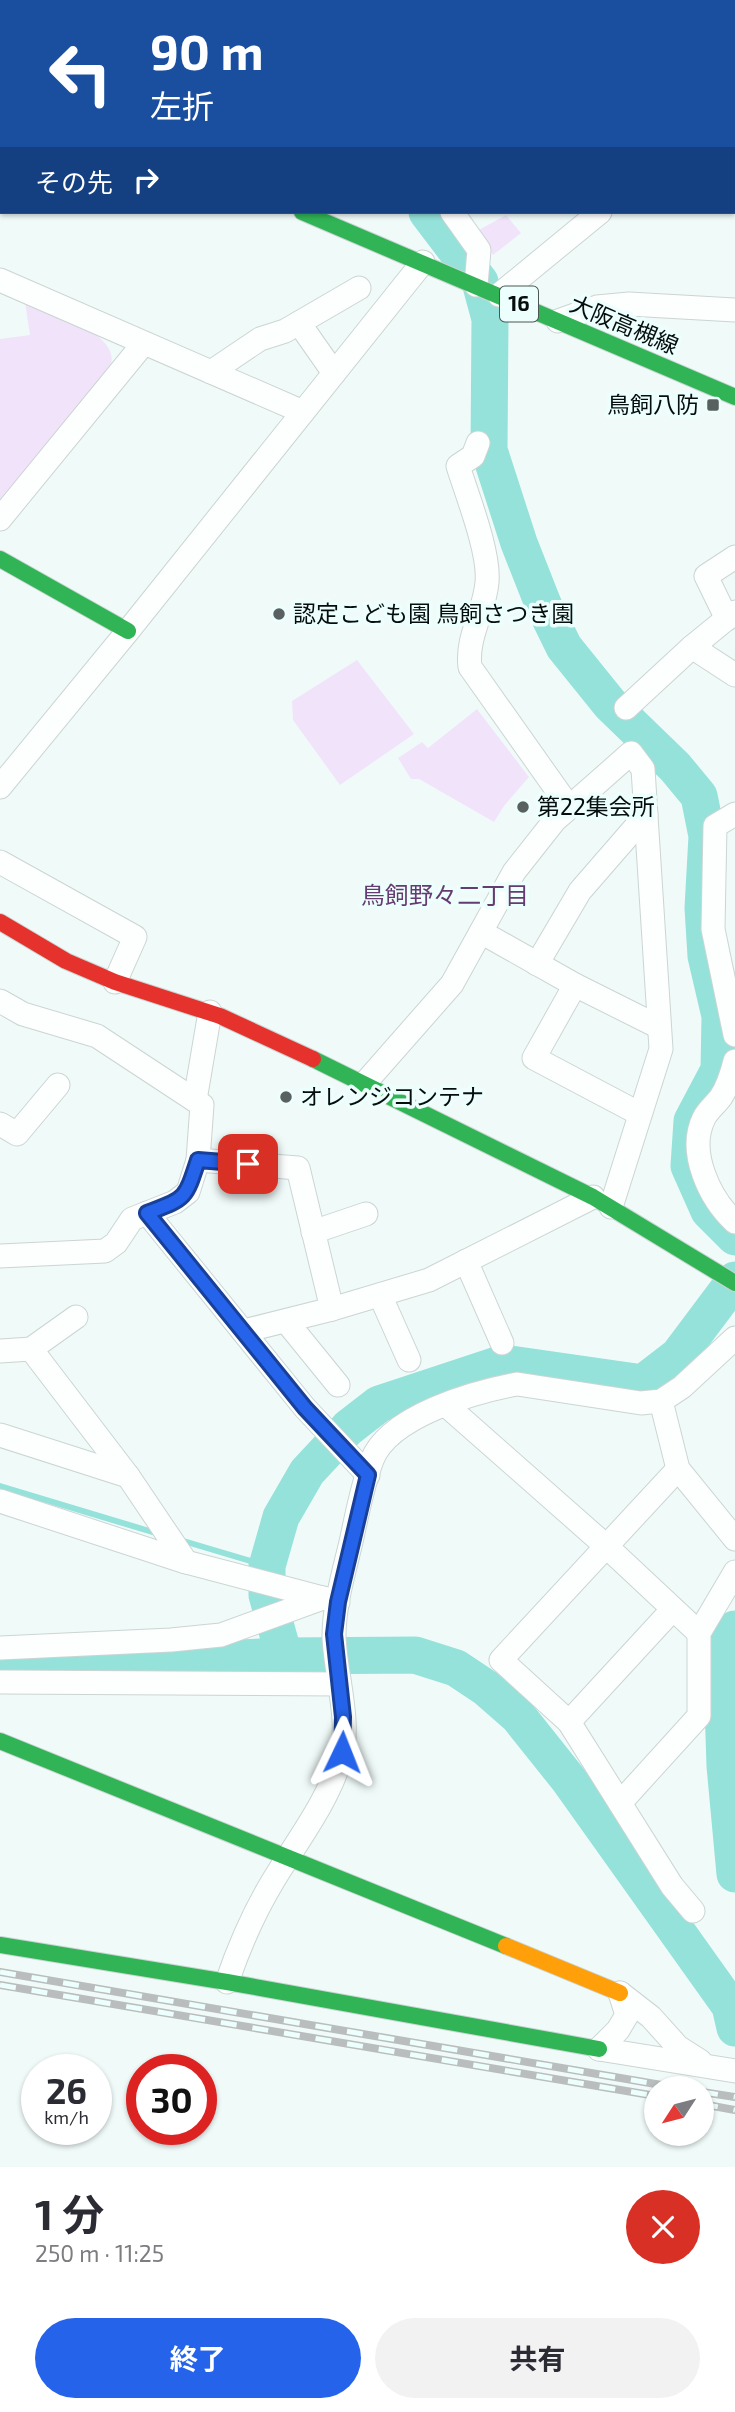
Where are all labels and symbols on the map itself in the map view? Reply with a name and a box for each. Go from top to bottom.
road number: 16 [500,286,538,322]
street label: 大阪高槻線 [566,289,683,359]
place label: 鳥飼八防 [607,390,699,418]
marker: 鳥飼八防 [705,397,721,413]
place label: 認定こども園 鳥飼さつき園 [293,599,574,627]
marker: 認定こども園 鳥飼さつき園 [271,606,287,622]
place label: 第22集会所 [537,792,655,820]
marker: 第22集会所 [515,799,531,815]
district label: 鳥飼野々二丁目 [361,880,529,909]
place label: オレンジコンテナ [300,1082,484,1110]
marker: オレンジコンテナ [278,1089,294,1105]
pin [218,1134,278,1194]
position arrow [305,1715,379,1789]
speed limit sign: 30 [126,2054,217,2145]
north arrow [644,2076,714,2146]

